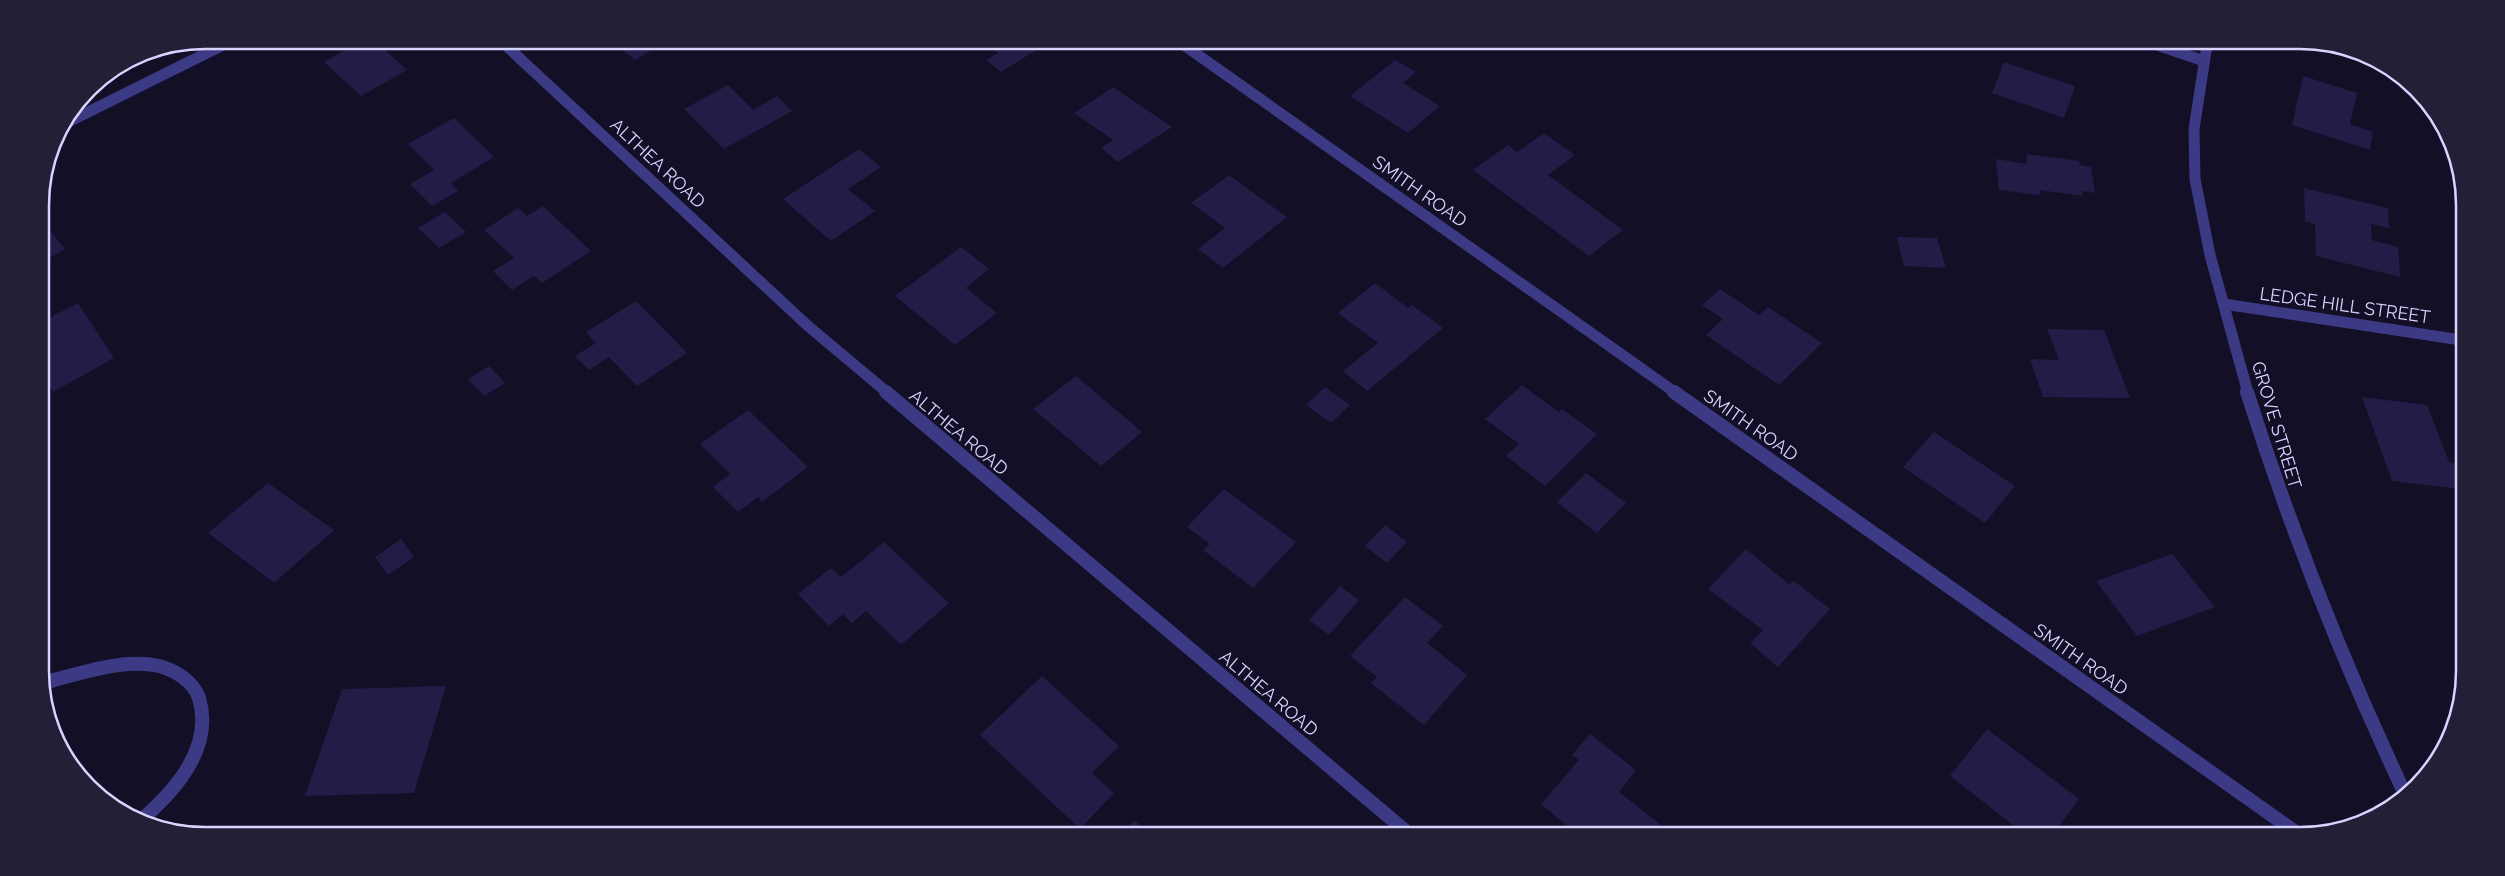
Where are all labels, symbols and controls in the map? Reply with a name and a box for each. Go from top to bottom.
street label: ALTHEA ROAD [606,114,710,212]
street label: SMITH ROAD [1369,151,1471,231]
street label: LEDGE HILL STREET [2258,283,2432,327]
street label: GROVE STREET [2248,359,2306,491]
street label: ALTHEA ROAD [906,385,1013,479]
street label: SMITH ROAD [1700,385,1802,465]
street label: SMITH ROAD [2030,619,2132,699]
street label: ALTHEA ROAD [1216,646,1323,740]

